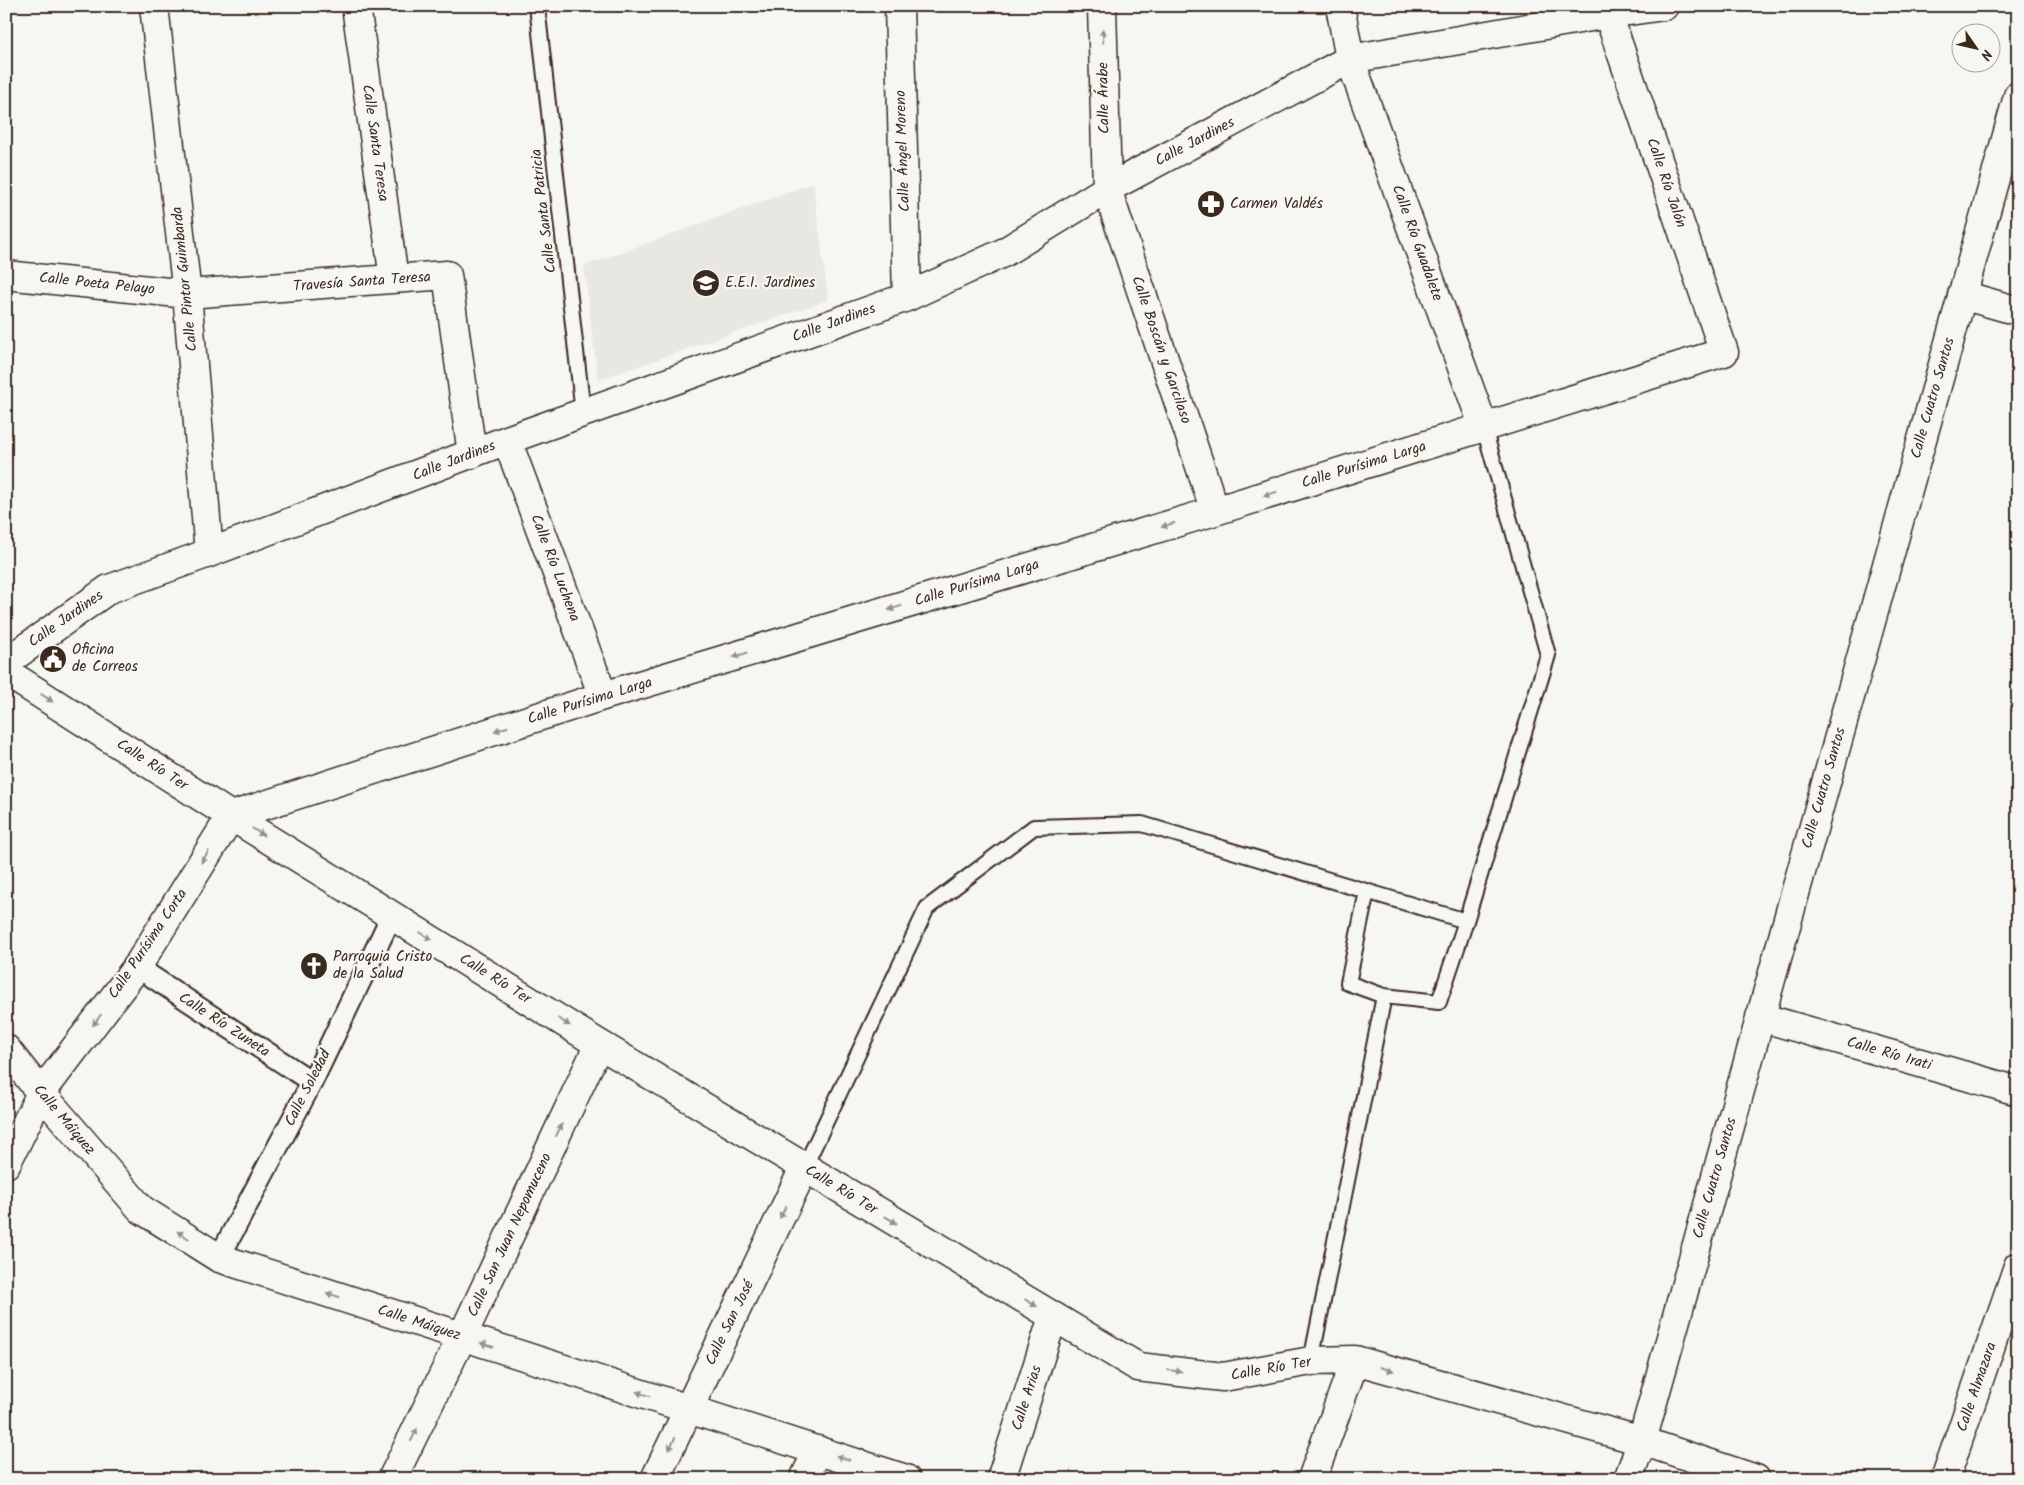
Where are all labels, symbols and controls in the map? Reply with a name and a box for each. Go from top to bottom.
north arrow [1952,22,2002,72]
one-way arrow [1099,28,1107,44]
text: N [1974,45,1998,65]
street label: Calle Árabe [1091,62,1117,134]
street label: Calle Santa Teresa [355,83,395,203]
street label: Calle Ángel Moreno [889,89,917,212]
street label: Calle Jardines [1151,111,1240,173]
street label: Calle Río Jalón [1639,135,1693,231]
street label: Calle Santa Patricia [524,148,564,274]
street label: Calle Río Guadalete [1385,181,1449,305]
pharmacy icon: Carmen Valdés [1196,189,1226,219]
place label: Carmen Valdés [1230,192,1323,216]
street label: Calle Pintor Guimbarda [165,205,205,353]
street label: Travesía Santa Teresa [292,265,432,299]
street label: Calle Poeta Pelayo [38,266,156,302]
school or university icon: E.E.I. Jardines [691,268,721,298]
place label: E.E.I. Jardines [725,271,816,295]
street label: Calle Boscán y Garcilaso [1124,273,1198,427]
street label: Calle Jardines [789,297,880,349]
street label: Calle Cuatro Santos [1904,334,1962,461]
street label: Calle Jardines [409,434,500,488]
street label: Calle Purísima Larga [1299,435,1429,495]
one-way arrow [1263,490,1278,498]
street label: Calle Río Luchena [524,511,586,625]
one-way arrow [1160,522,1175,530]
street label: Calle Purísima Larga [912,553,1042,613]
street label: Calle Jardines [23,584,109,654]
one-way arrow [888,604,903,612]
place label: Oficina de Correos [72,638,139,679]
public building icon: Oficina de Correos [38,644,68,674]
one-way arrow [732,651,747,659]
street label: Calle Purísima Larga [525,671,655,731]
one-way arrow [41,693,54,703]
street label: Calle Cuatro Santos [1795,724,1853,851]
one-way arrow [493,725,508,733]
street label: Calle Río Ter [111,733,193,798]
one-way arrow [251,828,265,837]
one-way arrow [201,850,210,864]
street label: Calle Purísima Corta [102,884,194,1004]
one-way arrow [419,932,433,941]
place label: Parroquia Cristo de la Salud [333,945,433,986]
street label: Calle Río Ter [454,947,537,1011]
church icon: Parroquia Cristo de la Salud [299,951,329,981]
street label: Calle Río Zuneta [173,986,275,1064]
one-way arrow [91,1013,102,1026]
one-way arrow [557,1018,570,1027]
street label: Calle Río Irati [1844,1030,1936,1078]
street label: Calle Soledad [278,1045,338,1131]
street label: Calle Máiquez [27,1079,101,1161]
street label: Calle Cuatro Santos [1686,1114,1744,1241]
one-way arrow [555,1123,563,1137]
street label: Calle San Juan Nepomuceno [461,1149,559,1321]
street label: Calle Río Ter [800,1159,883,1222]
one-way arrow [779,1205,787,1219]
one-way arrow [884,1215,897,1224]
one-way arrow [176,1231,189,1240]
street label: Calle San José [699,1275,762,1370]
one-way arrow [325,1291,340,1299]
street label: Calle Máiquez [374,1298,464,1348]
one-way arrow [1024,1298,1037,1307]
street label: Calle Almazara [1950,1339,2004,1435]
one-way arrow [480,1341,495,1349]
street label: Calle Río Ter [1229,1350,1314,1388]
street label: Calle Arias [1005,1362,1049,1434]
one-way arrow [1380,1365,1395,1373]
one-way arrow [1168,1367,1184,1375]
one-way arrow [635,1389,650,1397]
one-way arrow [410,1428,418,1442]
one-way arrow [668,1436,676,1451]
one-way arrow [835,1454,850,1462]

